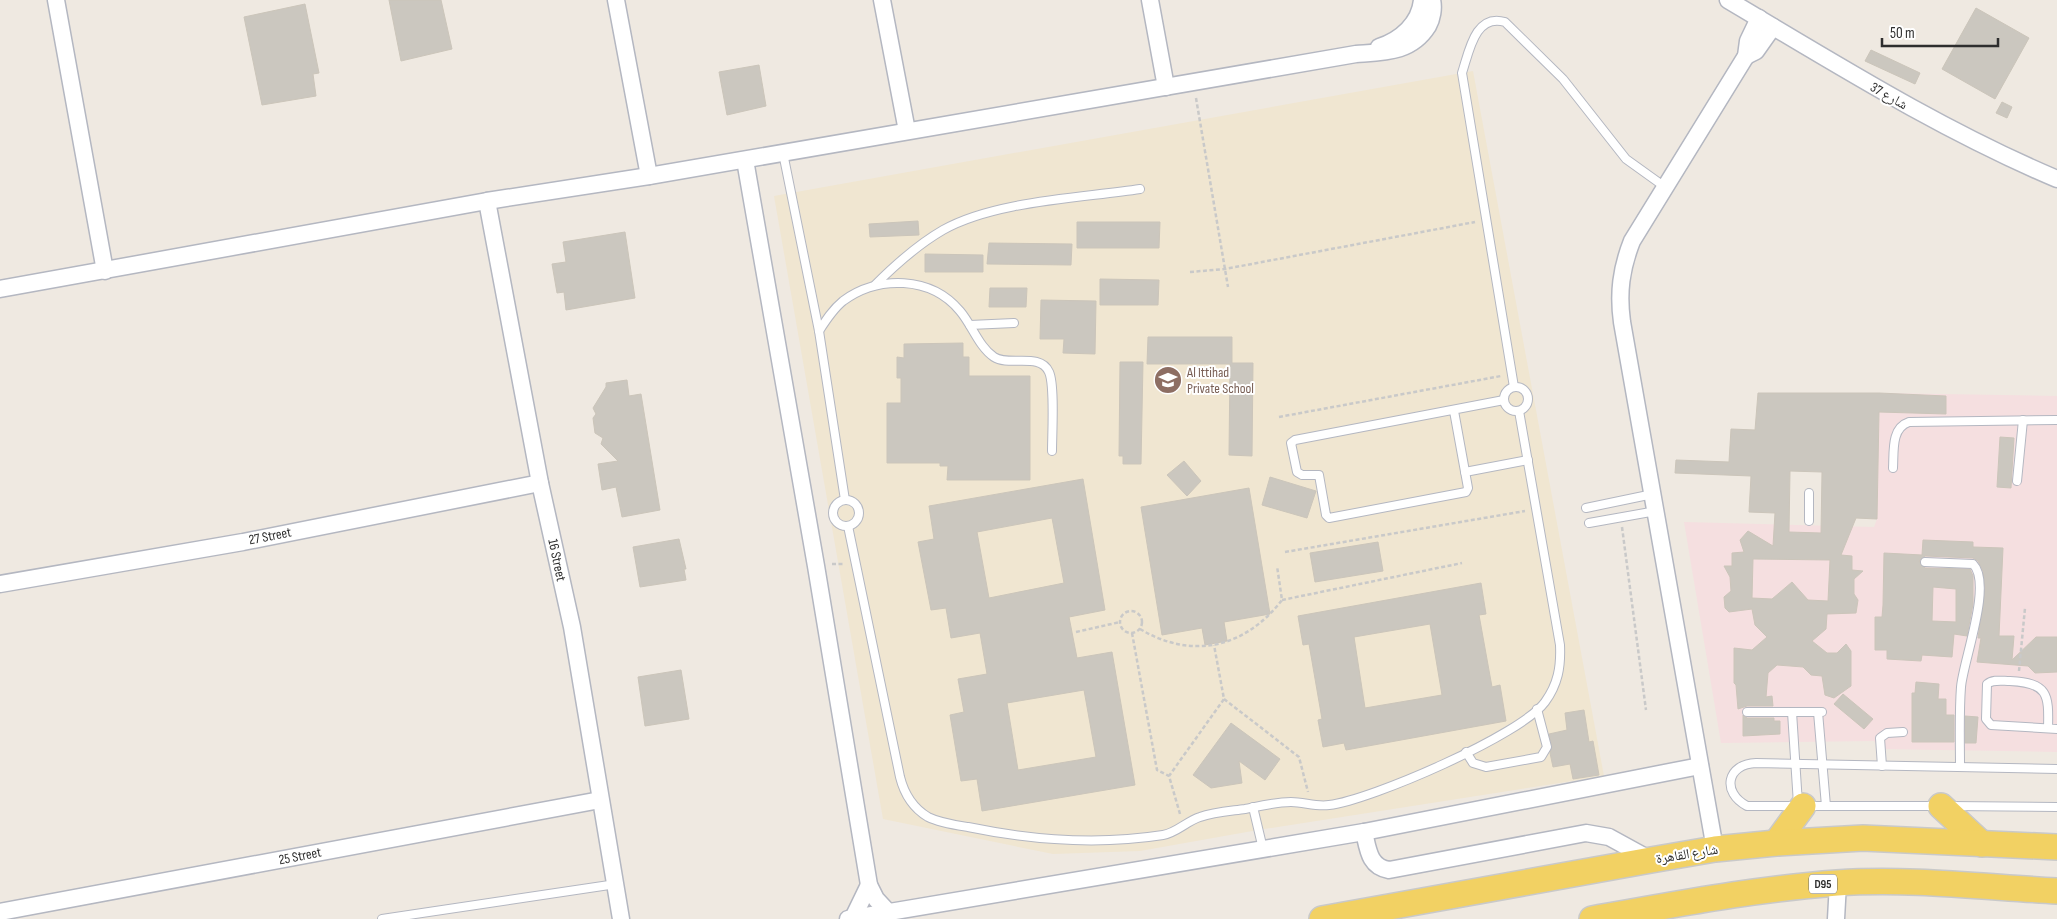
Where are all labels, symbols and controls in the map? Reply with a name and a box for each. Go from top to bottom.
scale bar [1882,15,1998,47]
text: 50 m [1890,24,1915,43]
street label: شارع 37 [1867,79,1911,114]
place label: Al Ittihad Private School [1186,364,1254,397]
school or university icon: Al Ittihad Private School [1153,365,1183,395]
street label: 27 Street [247,524,293,548]
street label: 16 Street [544,537,570,583]
street label: شارع القاهرة [1655,841,1719,868]
street label: 25 Street [277,844,323,868]
road number: D95 [1809,874,1837,894]

